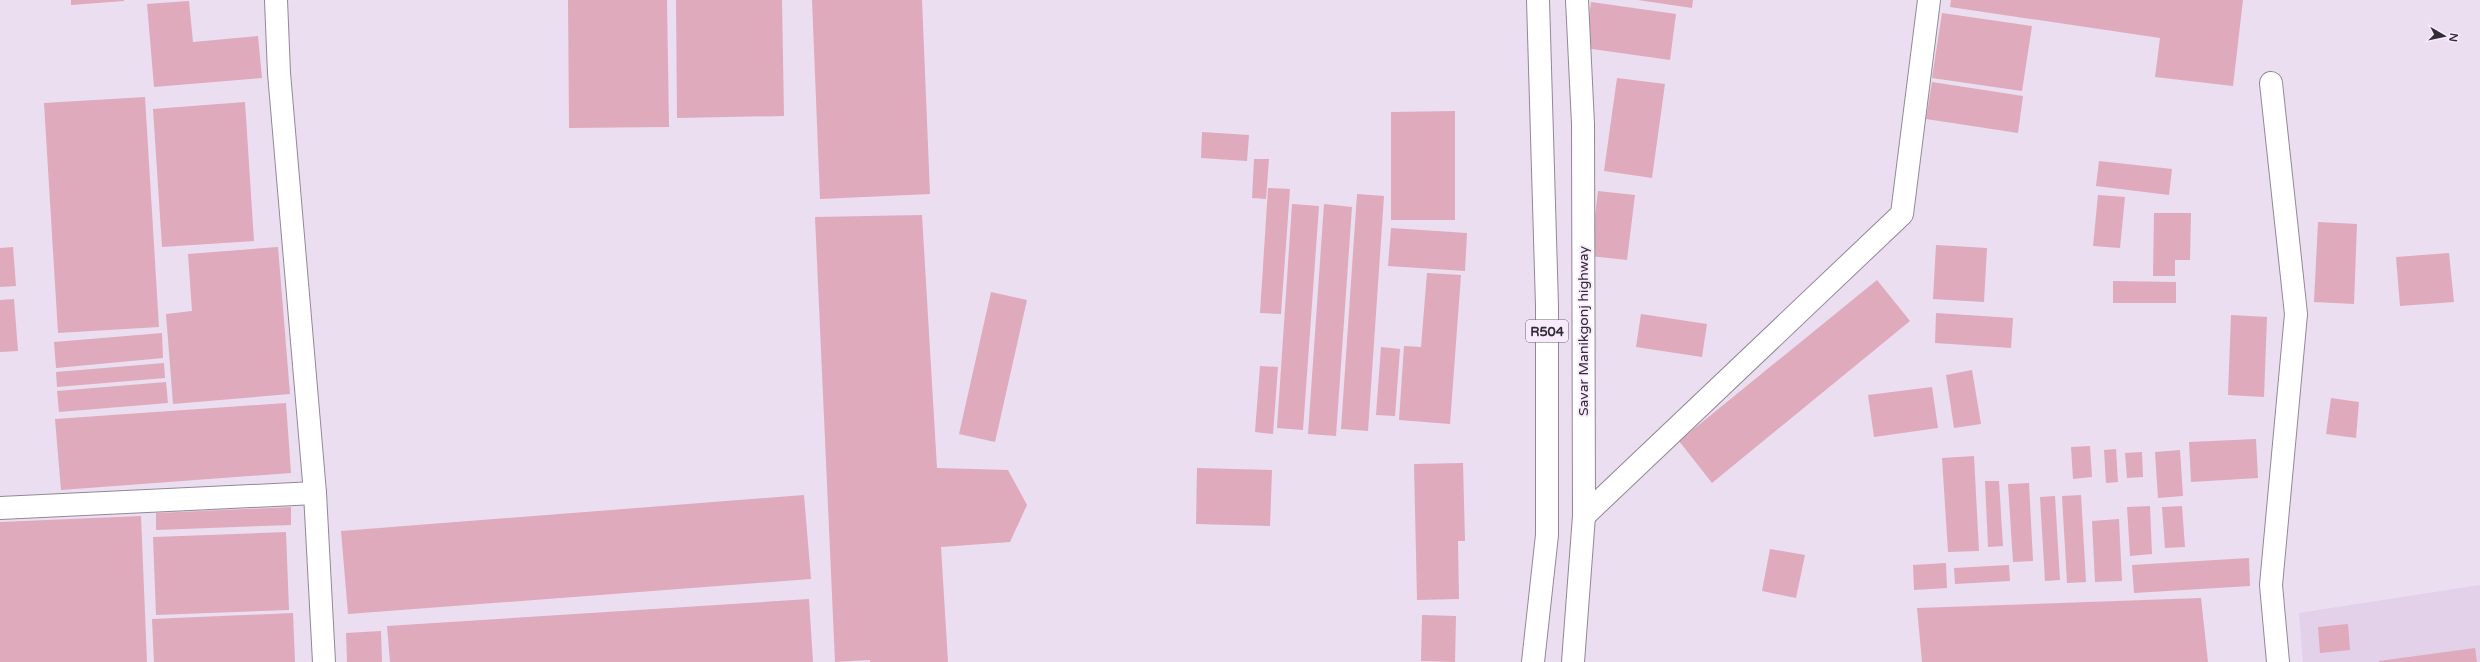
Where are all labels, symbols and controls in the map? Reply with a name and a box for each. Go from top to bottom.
north arrow [2424,16,2464,56]
text: N [2446,32,2460,43]
street label: Savar Manikgonj highway [1575,245,1592,416]
road number: R504 [1526,320,1568,342]

